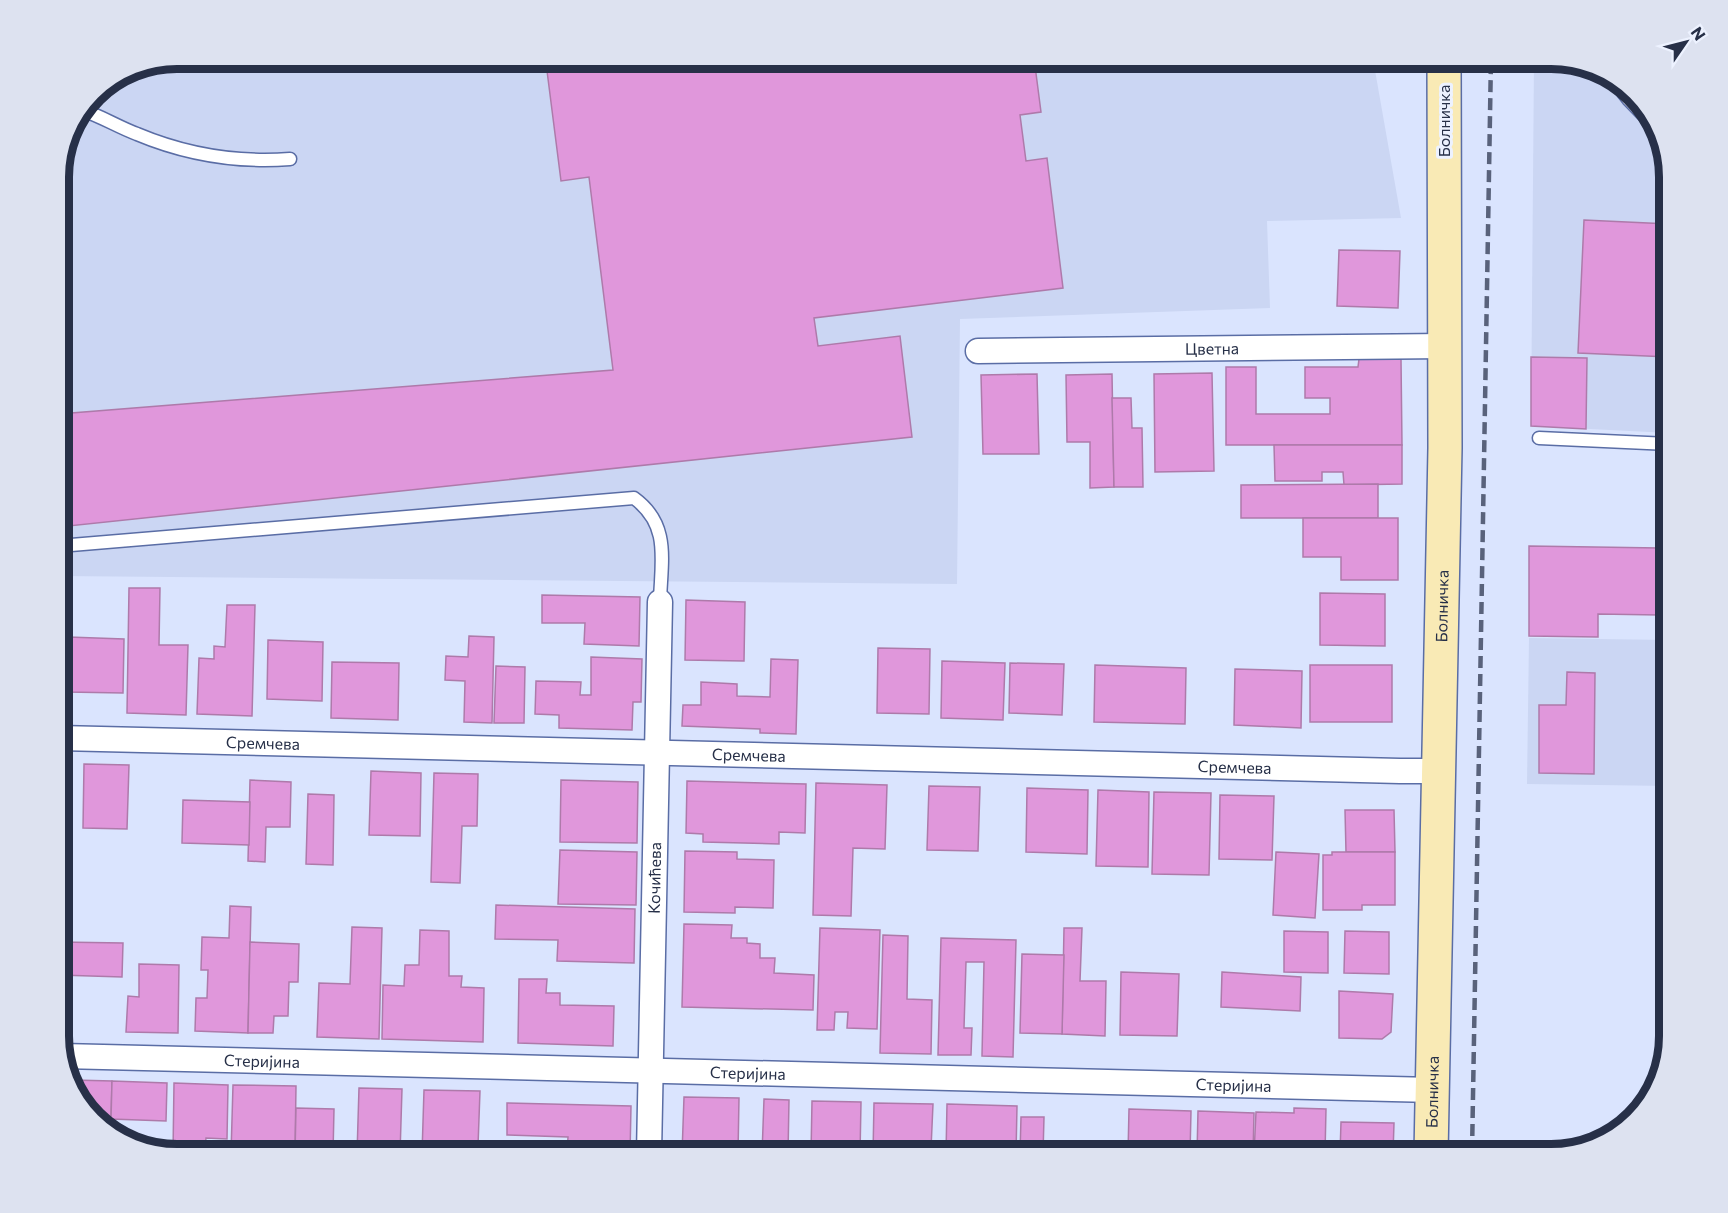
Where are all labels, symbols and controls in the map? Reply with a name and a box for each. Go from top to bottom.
north arrow [1656,12,1716,72]
text: N [1687,23,1710,43]
street label: Болничка [1434,85,1453,157]
street label: Цветна [1185,338,1239,358]
street label: Болничка [1431,570,1452,642]
street label: Сремчева [226,732,300,753]
street label: Сремчева [712,744,786,765]
street label: Сремчева [1198,756,1272,777]
street label: Кочићева [644,842,664,914]
street label: Стеријина [224,1050,300,1071]
street label: Болничка [1422,1056,1442,1128]
street label: Стеријина [710,1062,786,1083]
street label: Стеријина [1195,1074,1272,1095]

